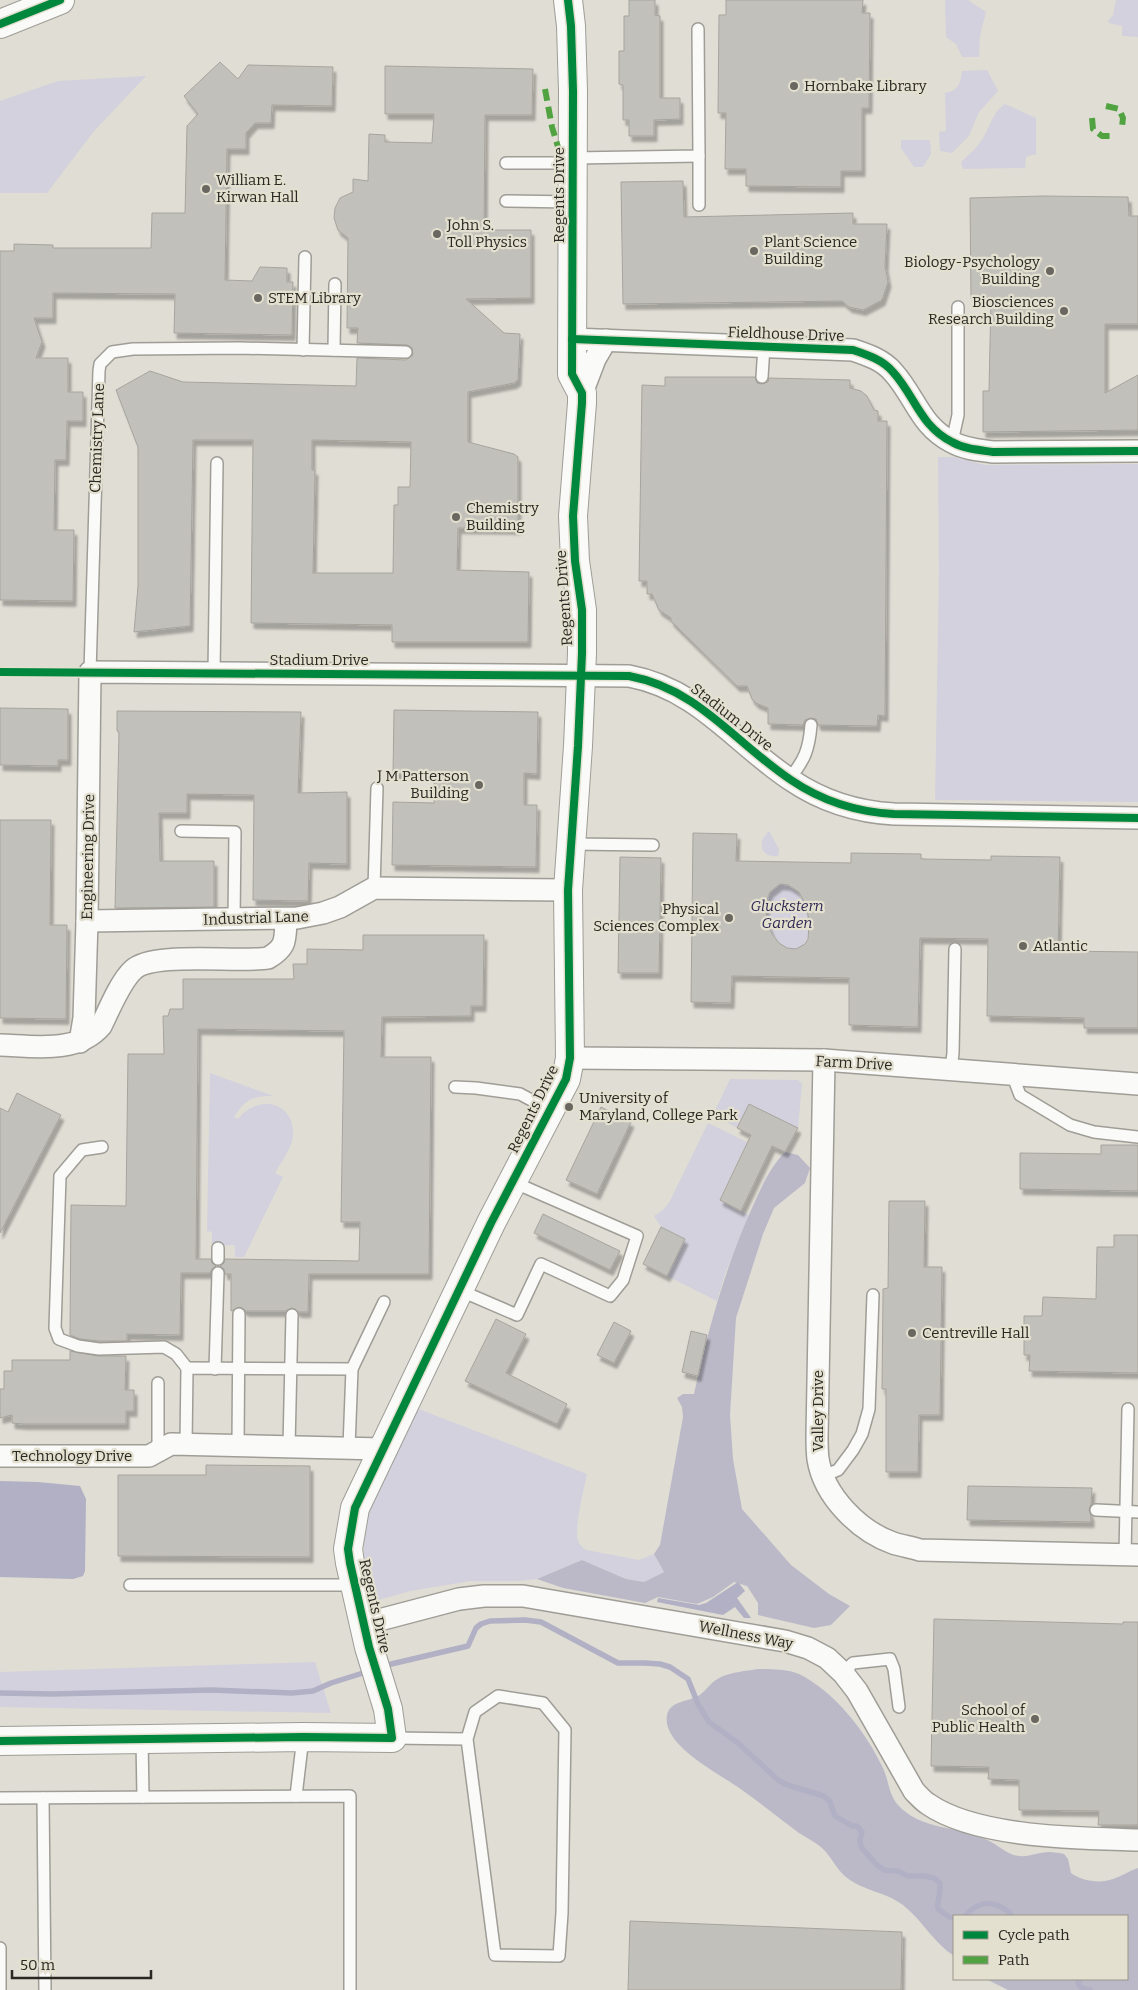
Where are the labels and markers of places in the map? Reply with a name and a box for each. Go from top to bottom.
place label: Hornbake Library [804,77,927,95]
marker: Hornbake Library [788,80,800,92]
place label: William E. Kirwan Hall [216,171,299,206]
marker: William E. Kirwan Hall [200,183,212,195]
place label: John S. Toll Physics [446,216,527,251]
marker: John S. Toll Physics [431,228,443,240]
place label: Plant Science Building [764,233,857,268]
marker: Plant Science Building [748,245,760,257]
place label: Biology-Psychology Building [904,253,1040,288]
marker: Biology-Psychology Building [1044,265,1056,277]
place label: STEM Library [268,289,361,307]
marker: STEM Library [252,292,264,304]
place label: Biosciences Research Building [928,293,1054,328]
marker: Biosciences Research Building [1058,305,1070,317]
place label: Chemistry Building [466,499,539,534]
marker: Chemistry Building [450,511,462,523]
place label: J M Patterson Building [376,767,470,802]
marker: J M Patterson Building [473,779,485,791]
place label: Physical Sciences Complex [593,900,720,935]
marker: Physical Sciences Complex [723,912,735,924]
place label: Atlantic [1033,937,1088,955]
marker: Atlantic [1017,940,1029,952]
place label: University of Maryland, College Park [579,1089,738,1124]
marker: University of Maryland, College Park [563,1101,575,1113]
place label: Centreville Hall [922,1324,1029,1342]
marker: Centreville Hall [906,1327,918,1339]
place label: School of Public Health [932,1701,1027,1736]
marker: School of Public Health [1029,1713,1041,1725]

